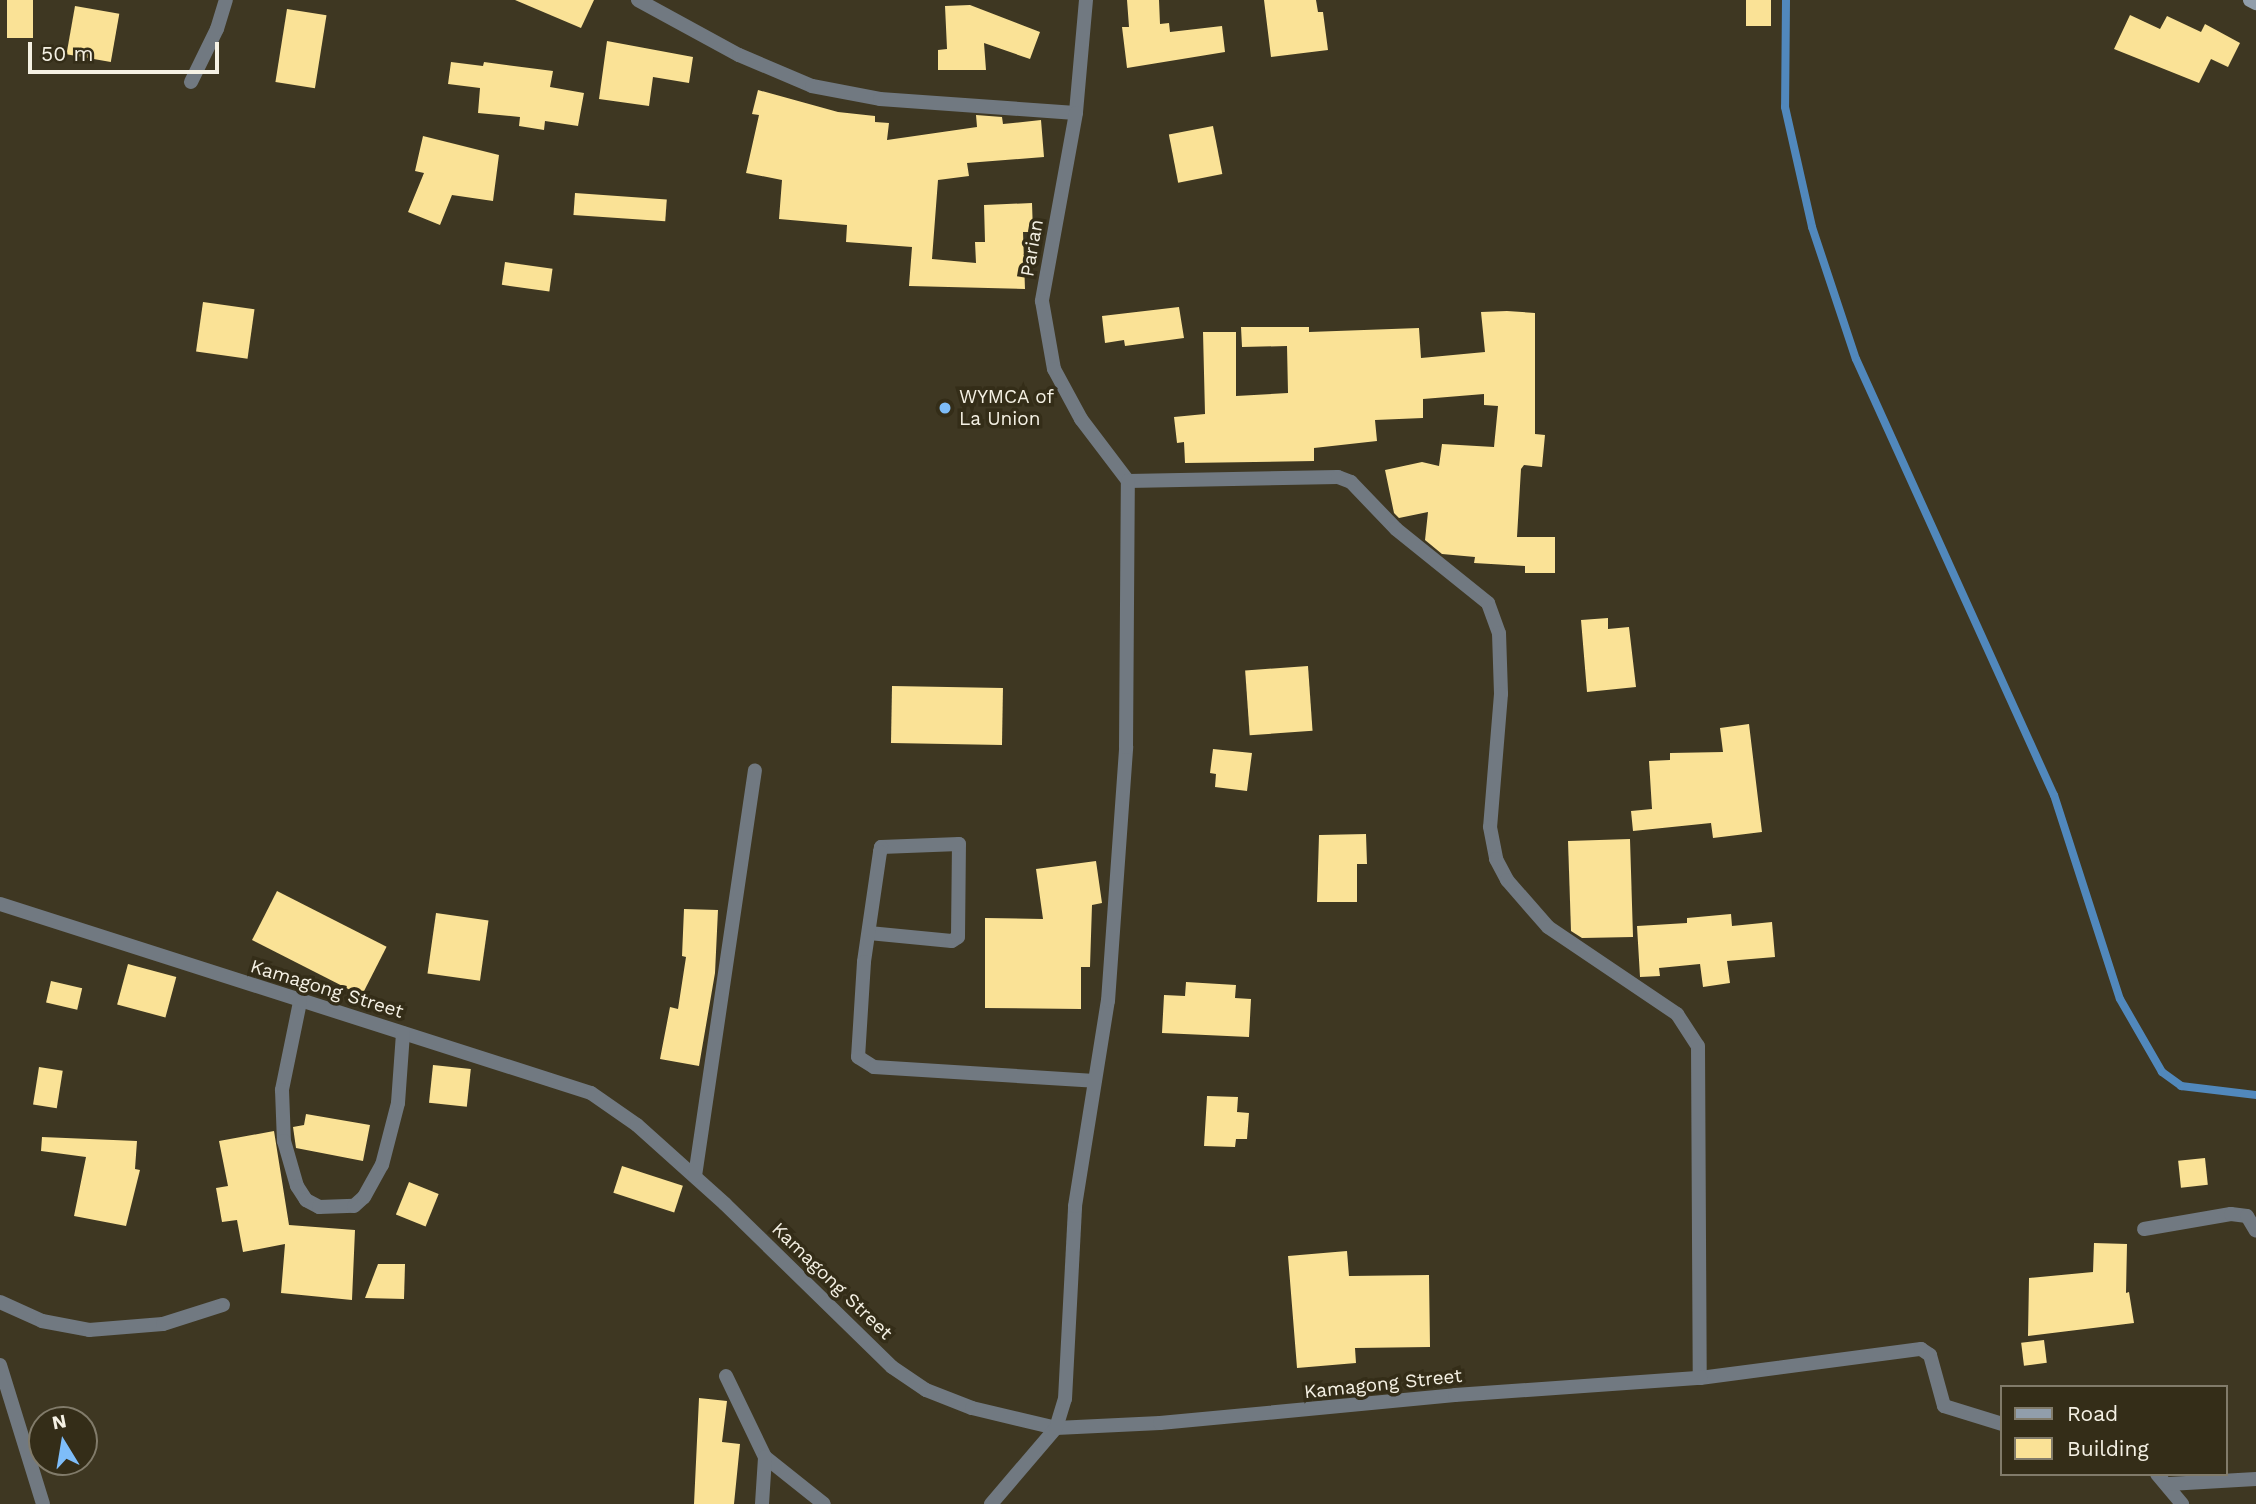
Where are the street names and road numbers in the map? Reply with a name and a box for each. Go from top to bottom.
street label: Parian [1016,218,1048,278]
street label: Kamagong Street [248,955,406,1023]
street label: Kamagong Street [767,1218,897,1344]
street label: Kamagong Street [1303,1364,1463,1404]

